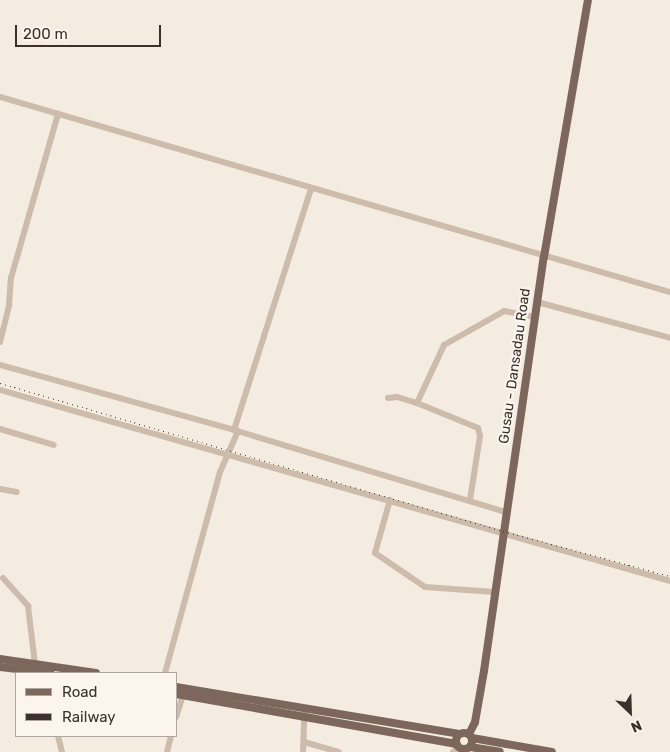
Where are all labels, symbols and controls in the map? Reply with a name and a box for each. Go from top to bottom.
scale bar [18,15,164,47]
text: 200 m [23,25,68,43]
street label: Gusau - Dansadau Road [496,287,534,445]
legend [15,672,178,737]
text: Road [62,683,98,701]
north arrow [605,687,655,737]
text: Railway [62,708,116,726]
text: N [628,716,644,736]

